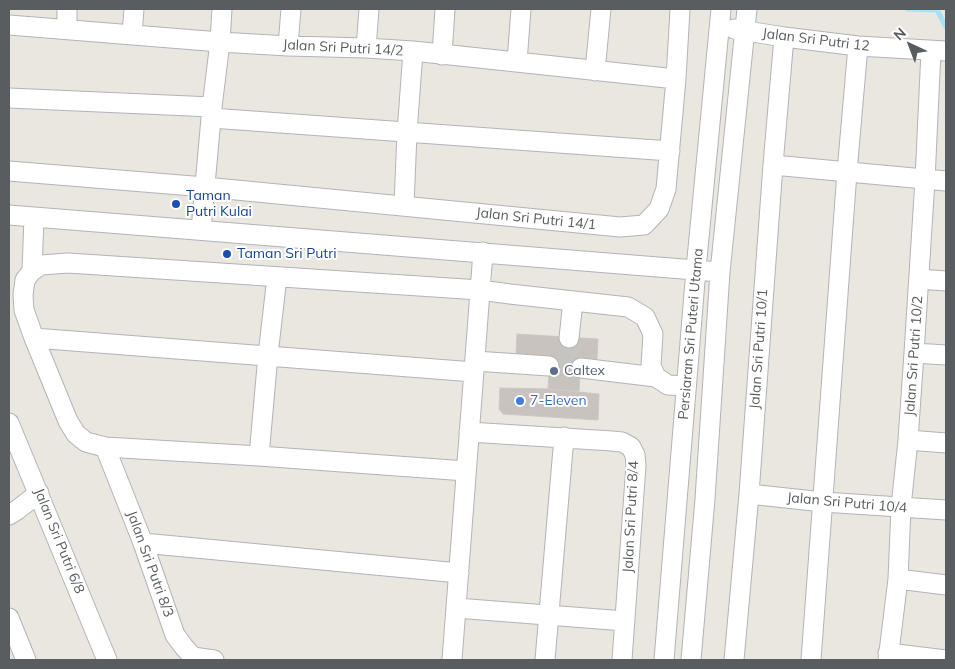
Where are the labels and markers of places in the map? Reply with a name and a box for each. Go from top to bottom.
place label: Taman Putri Kulai [186,188,252,220]
marker: Taman Putri Kulai [170,198,182,210]
place label: Taman Sri Putri [237,246,337,262]
marker: Taman Sri Putri [221,248,233,260]
place label: Caltex [564,363,605,379]
marker: Caltex [548,365,560,377]
place label: 7-Eleven [530,393,587,409]
marker: 7-Eleven [514,395,526,407]

